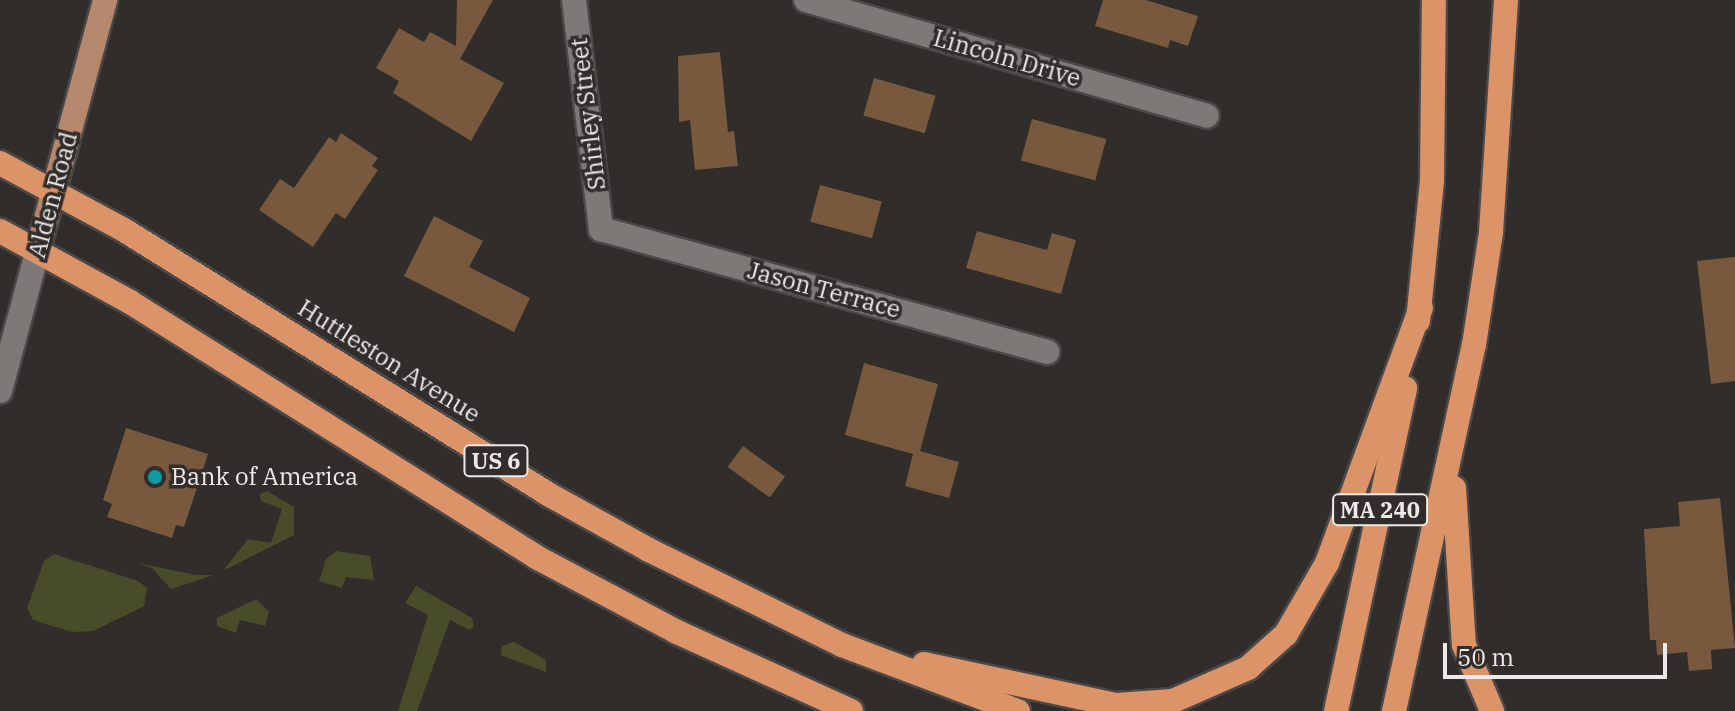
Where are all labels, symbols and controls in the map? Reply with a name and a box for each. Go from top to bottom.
street label: Lincoln Drive [930,23,1084,93]
street label: Shirley Street [564,36,612,192]
street label: Alden Road [22,129,84,261]
street label: Jason Terrace [744,256,904,324]
street label: Huttleston Avenue [293,293,485,429]
road number: US 6 [462,443,530,479]
place label: Bank of America [171,463,358,491]
marker: Bank of America [146,468,164,486]
road number: MA 240 [1332,492,1428,528]
scale bar [1447,627,1671,677]
text: 50 m [1457,641,1514,673]

